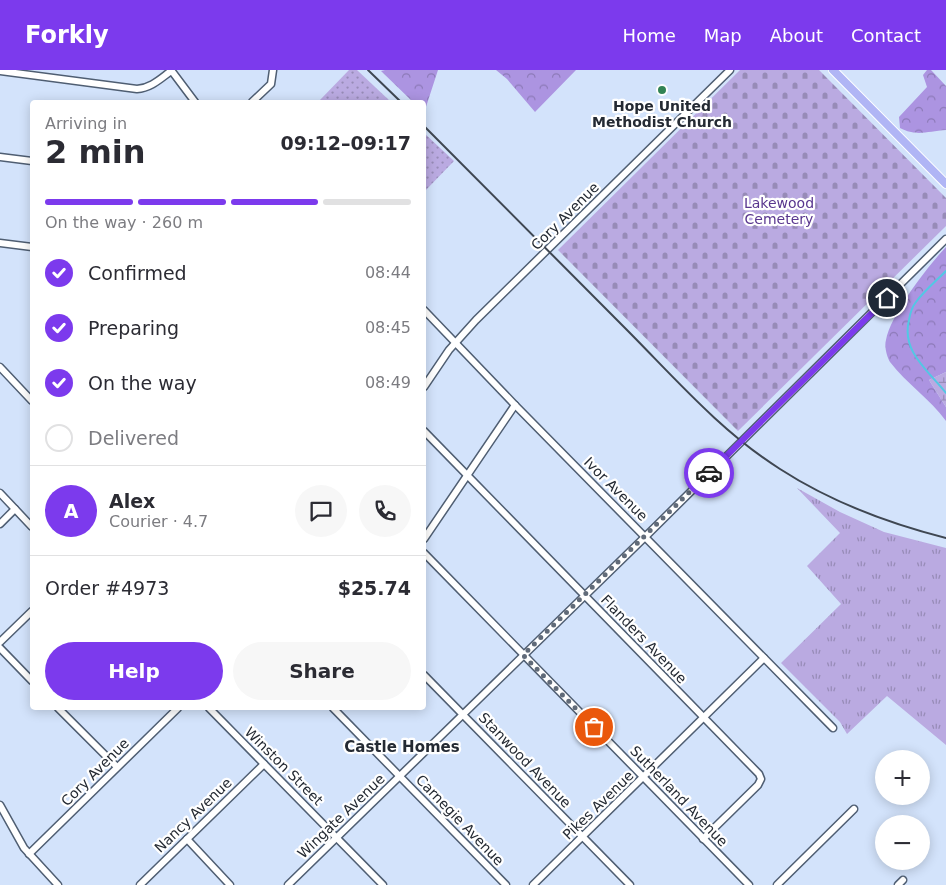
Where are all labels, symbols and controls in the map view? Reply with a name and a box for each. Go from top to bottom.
text: Forkly [25,21,109,49]
text: Home [623,25,676,46]
text: Map [704,25,742,46]
text: About [770,25,823,46]
text: Contact [851,25,921,46]
marker: Hope United Methodist Church [656,84,668,96]
place label: Hope United Methodist Church [592,98,732,130]
text: Arriving in [45,114,127,133]
text: 09:12–09:17 [281,132,411,154]
text: 2 min [45,133,146,171]
street label: Cory Avenue [528,179,602,253]
park label: Lakewood Cemetery [744,195,814,227]
text: On the way · 260 m [45,213,203,232]
icon: check [45,259,73,287]
text: Confirmed [88,262,187,284]
text: 08:44 [365,263,411,282]
pin [866,277,908,319]
icon: home [873,284,901,312]
icon: check [45,314,73,342]
text: Preparing [88,317,179,339]
text: 08:45 [365,318,411,337]
icon: check [45,369,73,397]
text: On the way [88,372,197,394]
text: 08:49 [365,373,411,392]
text: Delivered [88,427,179,449]
courier [684,448,734,498]
street label: Ivor Avenue [581,454,651,524]
icon: car [695,459,723,487]
button: chat [295,485,347,537]
button: phone [359,485,411,537]
text: Alex [109,490,155,512]
text: A [64,500,78,522]
text: Courier · 4.7 [109,512,208,531]
text: Order #4973 [45,577,169,599]
text: $25.74 [338,577,411,599]
street label: Flanders Avenue [598,592,690,686]
button: Help [45,642,223,700]
button: Share [233,642,411,700]
pin [573,706,615,748]
street label: Stanwood Avenue [476,709,574,811]
icon: bag [580,713,608,741]
street label: Winston Street [242,724,327,809]
street label: Cory Avenue [58,735,132,809]
district label: Castle Homes [344,738,460,756]
street label: Sutherland Avenue [627,743,731,849]
map controls [875,750,930,870]
button: + [875,750,930,805]
street label: Pikes Avenue [559,767,637,843]
street label: Wingate Avenue [294,771,388,861]
street label: Carnegie Avenue [413,772,507,868]
street label: Nancy Avenue [151,774,235,856]
button: − [875,815,930,870]

